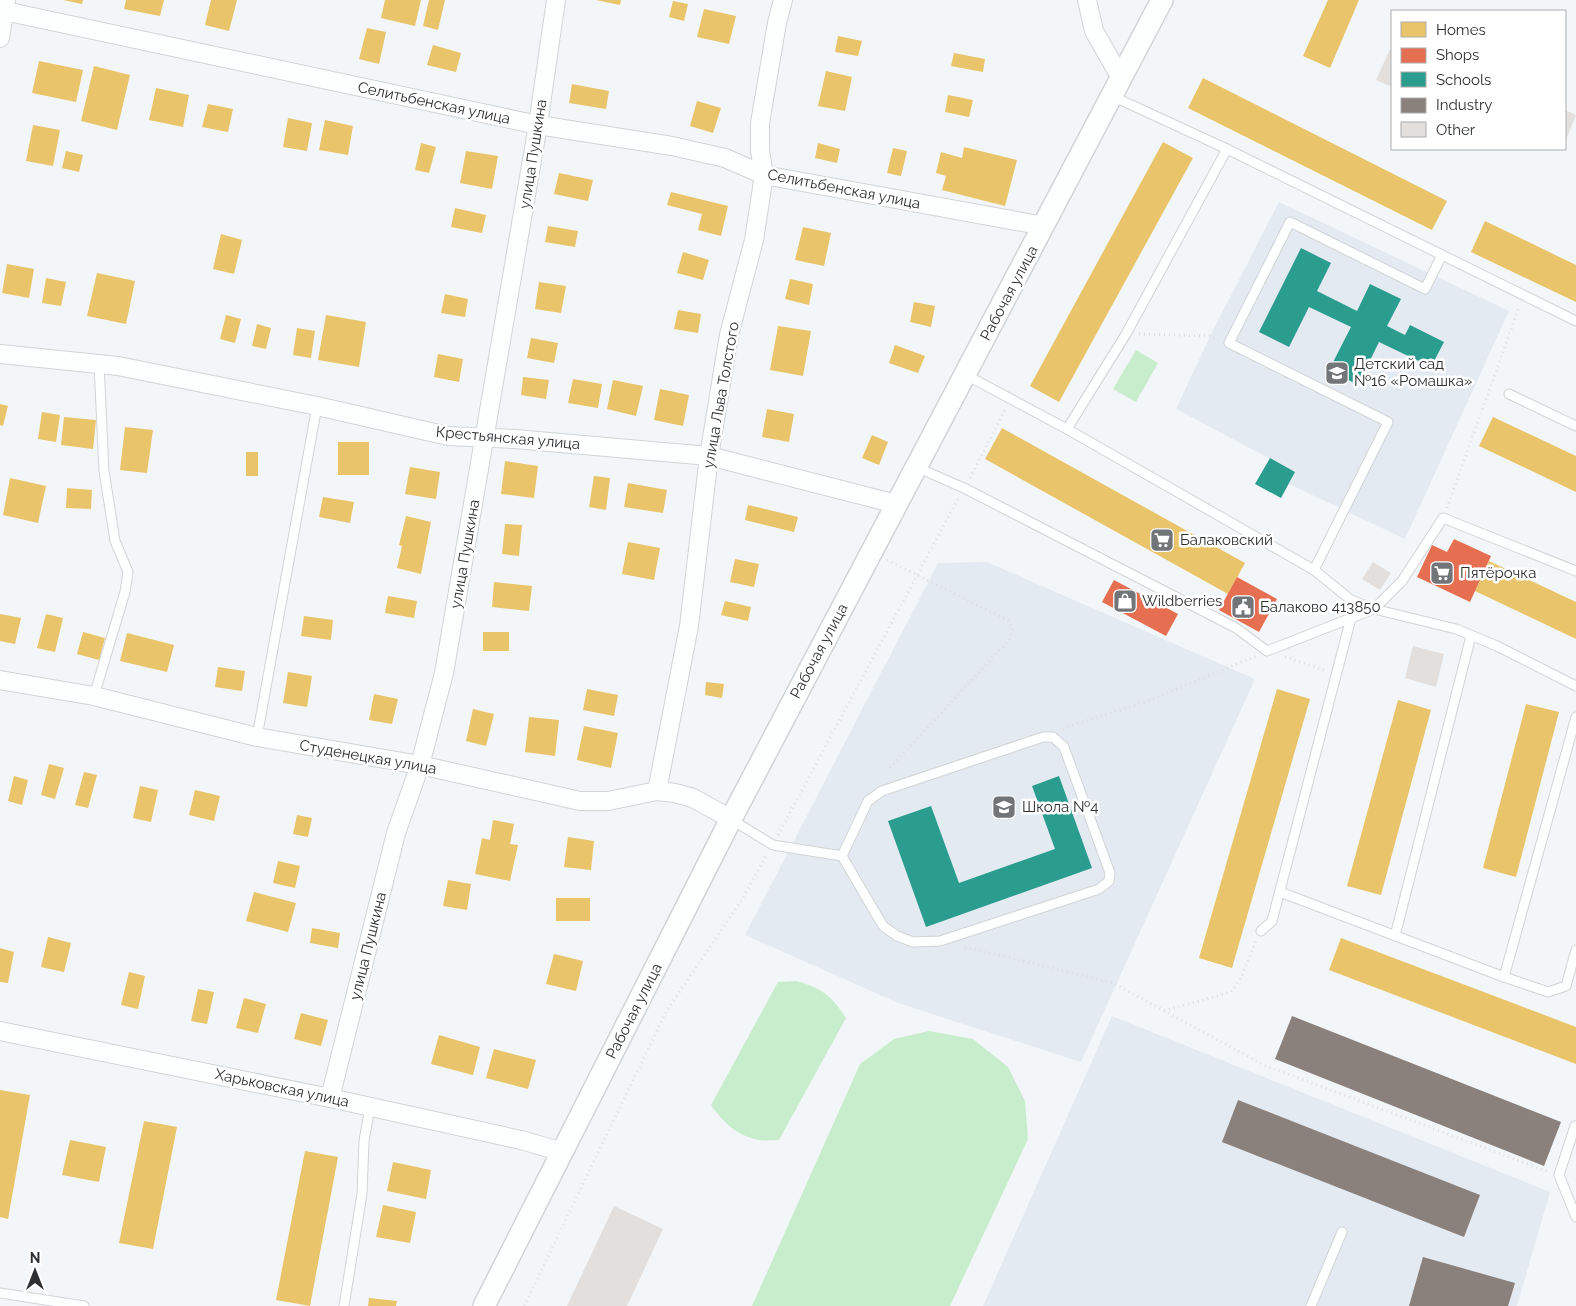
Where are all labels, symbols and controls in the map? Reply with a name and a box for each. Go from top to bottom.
legend [1391,10,1566,150]
text: Homes [1436,21,1486,39]
text: Shops [1436,46,1479,64]
text: Schools [1436,71,1491,89]
street label: Селитьбенская улица [356,78,512,128]
text: Industry [1436,96,1492,114]
street label: улица Пушкина [515,98,551,210]
text: Other [1436,121,1476,139]
street label: Селитьбенская улица [766,165,922,213]
street label: Рабочая улица [976,242,1042,344]
street label: улица Льва Толстого [699,320,743,470]
place label: Детский сад №16 «Ромашка» [1354,355,1472,390]
school or university icon: Детский сад №16 «Ромашка» [1324,360,1350,386]
street label: Крестьянская улица [435,423,581,453]
street label: улица Пушкина [447,498,483,610]
supermarket icon: Балаковский [1149,527,1175,553]
place label: Балаковский [1180,531,1273,549]
supermarket icon: Пятёрочка [1429,560,1455,586]
place label: Пятёрочка [1460,564,1536,582]
shop icon: Wildberries [1112,588,1138,614]
place label: Wildberries [1142,592,1222,610]
public building icon: Балаково 413850 [1230,594,1256,620]
place label: Балаково 413850 [1260,598,1381,616]
street label: Рабочая улица [786,600,852,702]
street label: Студенецкая улица [298,736,438,778]
school or university icon: Школа №4 [991,794,1017,820]
place label: Школа №4 [1022,798,1098,816]
street label: улица Пушкина [346,890,390,1002]
street label: Рабочая улица [602,960,666,1062]
street label: Харьковская улица [213,1065,351,1111]
north arrow [10,1246,60,1296]
text: N [30,1250,40,1266]

